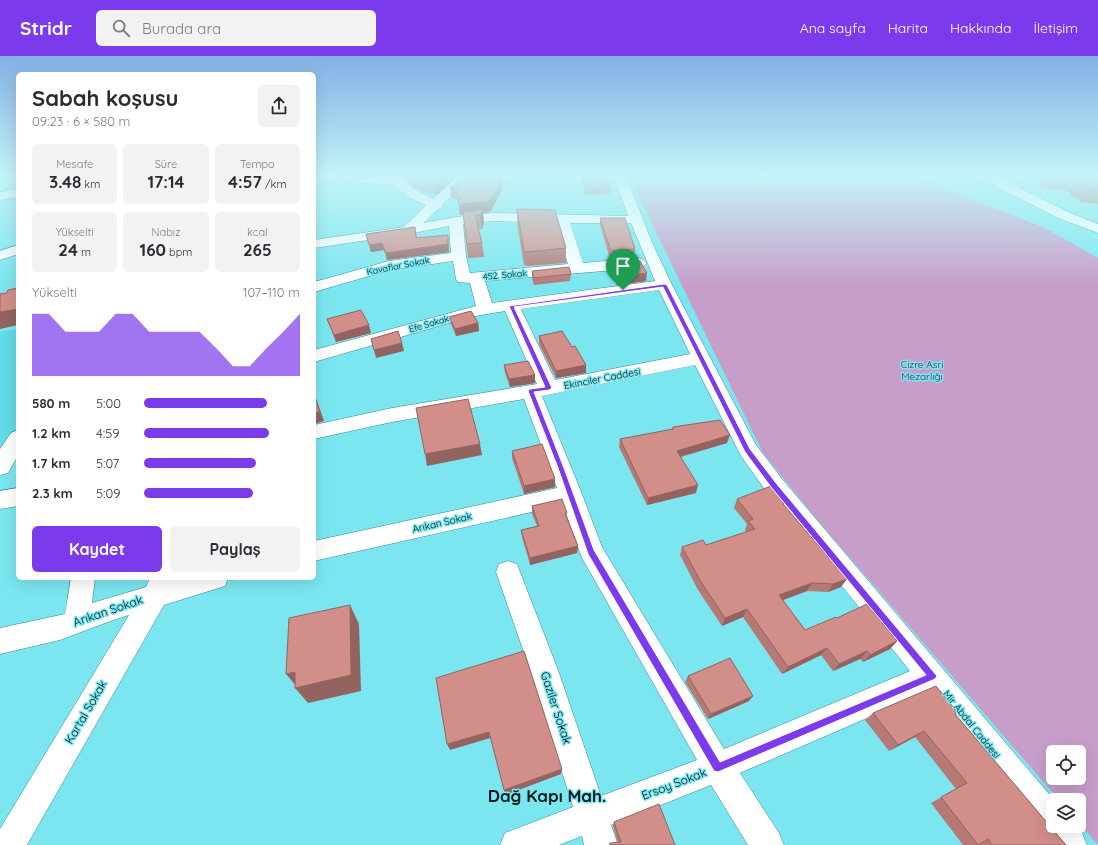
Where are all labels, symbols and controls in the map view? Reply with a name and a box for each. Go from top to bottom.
search box [96,10,376,46]
text: Stridr [20,16,72,40]
icon: search [110,17,132,39]
text: Burada ara [142,19,221,38]
text: Ana sayfa [800,19,866,37]
text: Harita [888,19,928,37]
text: Hakkında [950,19,1011,37]
text: İletişim [1033,19,1078,37]
text: Sabah koşusu [32,84,178,112]
button: share [258,85,300,127]
text: 09:23 · 6 × 580 m [32,113,130,129]
text: Mesafe [56,157,93,171]
text: Süre [155,157,177,171]
text: Tempo [240,157,275,171]
text: 3.48 [49,171,81,192]
text: 17:14 [147,171,185,192]
text: 4:57 [228,171,262,192]
text: km [81,177,100,191]
text: /km [262,177,287,191]
text: Yükselti [56,225,94,239]
text: Nabız [152,225,180,239]
text: kcal [247,225,268,239]
text: 24 [58,239,78,260]
text: 160 [140,239,166,260]
text: 265 [243,239,272,260]
text: m [78,245,91,259]
text: bpm [166,245,192,259]
pin [606,249,640,290]
street label: Kavaflar Sokak [366,254,430,277]
icon: arrive [612,255,634,277]
street label: 452. Sokak [482,267,528,282]
text: Yükselti [32,284,77,300]
text: 107–110 m [243,284,300,300]
street label: Efe Sokak [408,313,450,334]
park label: Cizre Asri Mezarlığı [901,358,943,383]
street label: Ekinciler Caddesi [563,365,642,392]
text: 580 m [32,395,70,411]
text: 5:00 [96,395,121,411]
text: 1.2 km [32,425,71,441]
text: 4:59 [96,425,120,441]
text: 1.7 km [32,455,70,471]
text: 5:07 [96,455,119,471]
text: 2.3 km [32,485,73,501]
text: 5:09 [96,485,121,501]
street label: Arıkan Sokak [411,509,473,536]
button: Kaydet [32,526,162,572]
button: Paylaş [170,526,300,572]
street label: Arıkan Sokak [71,592,145,629]
street label: Gaziler Sokak [538,670,575,746]
street label: Kartal Sokak [61,677,110,746]
street label: Mir Abdal Caddesi [940,688,1003,761]
map controls [1046,745,1086,833]
button: locate [1046,745,1086,785]
street label: Ersoy Sokak [639,764,708,803]
district label: Dağ Kapı Mah. [488,785,606,806]
button: layers [1046,793,1086,833]

